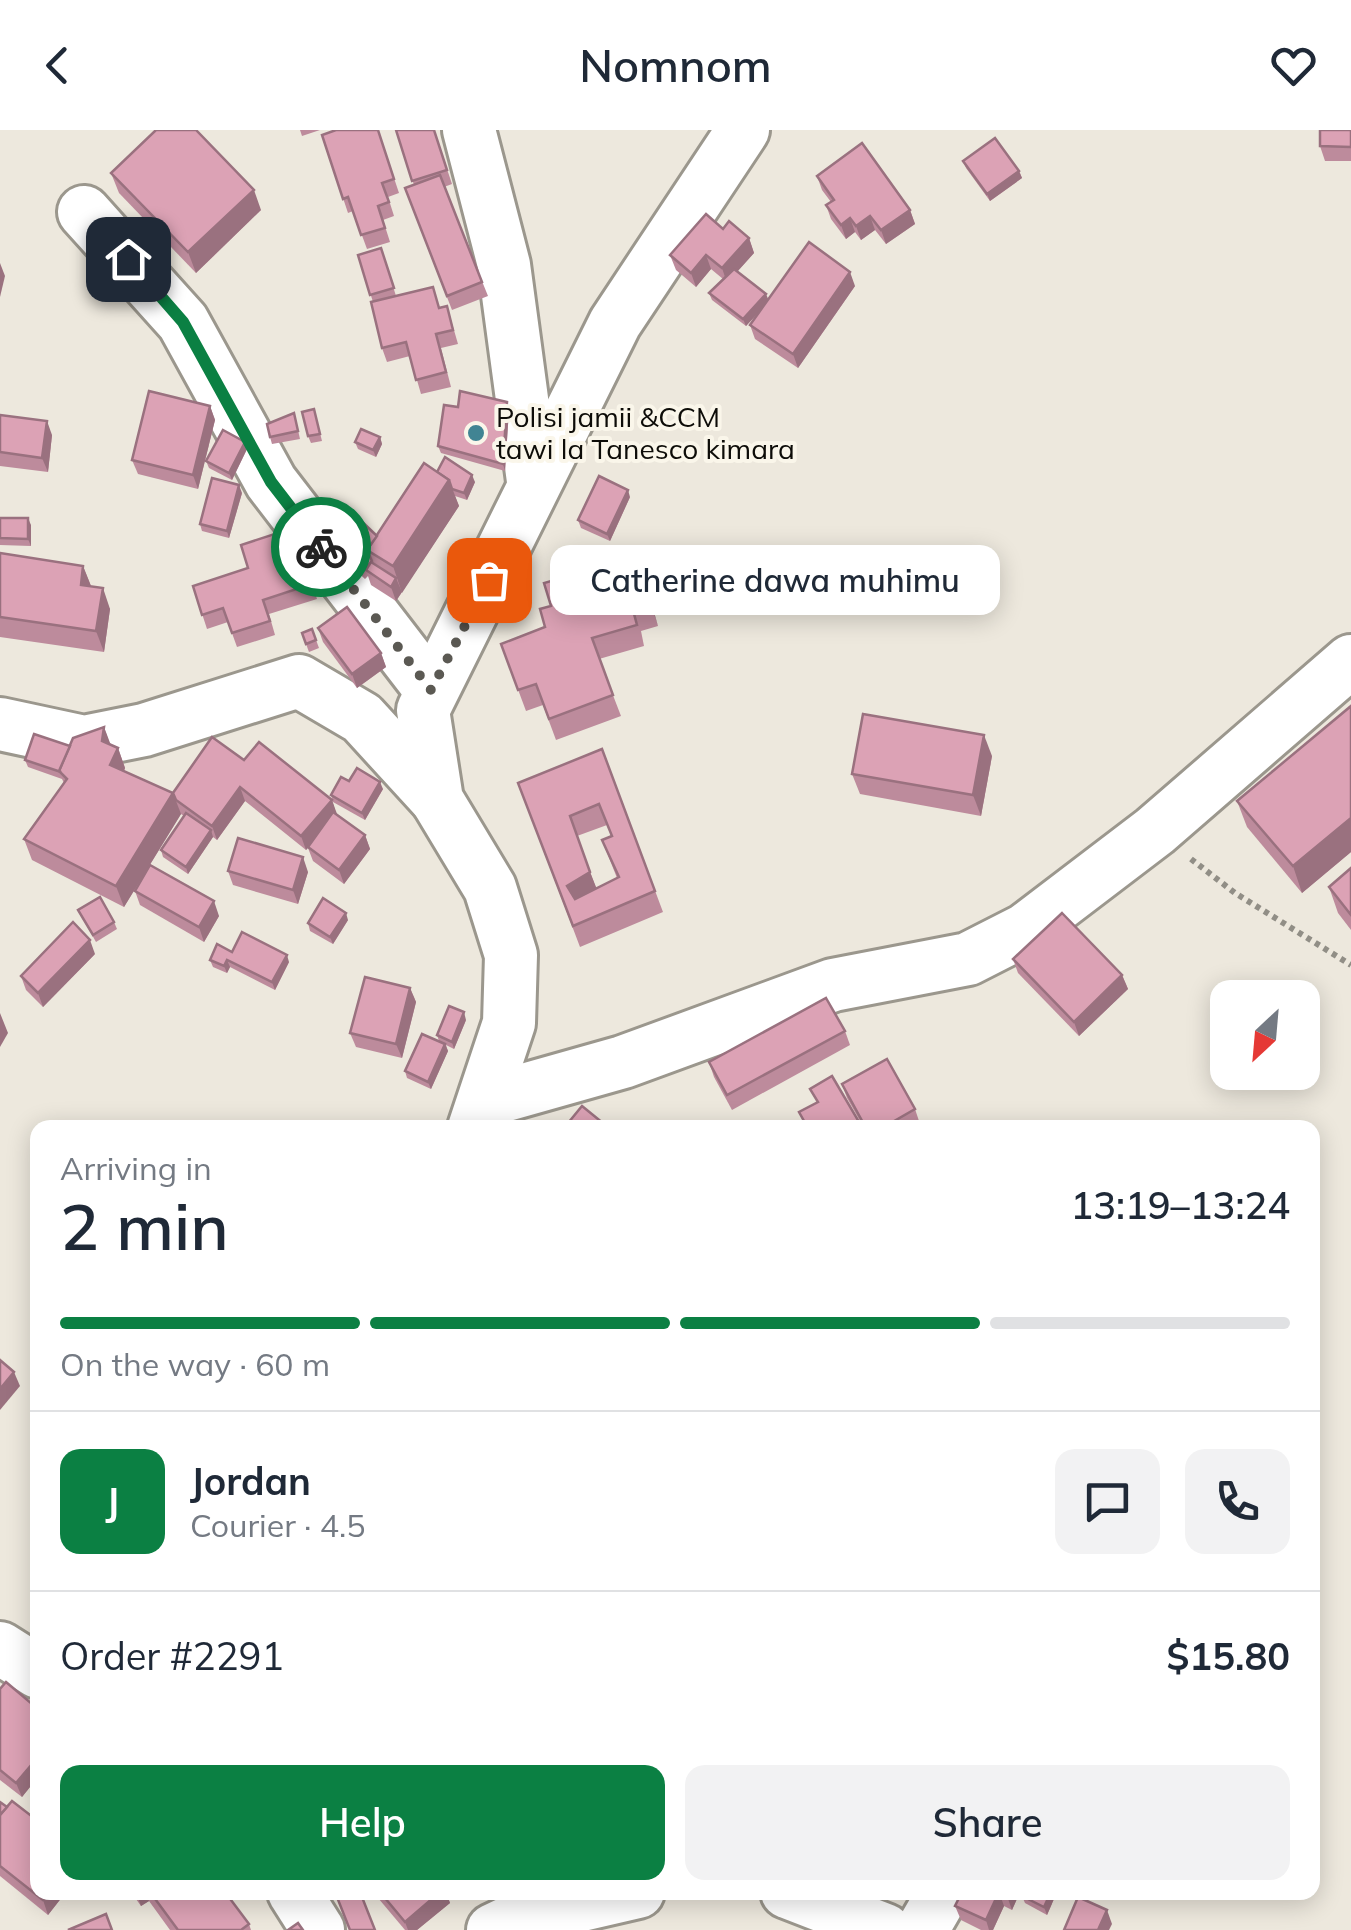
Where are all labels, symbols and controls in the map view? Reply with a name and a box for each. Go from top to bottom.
text: Nomnom [579,37,772,93]
icon: back [30,38,85,93]
icon: heart [1266,38,1321,93]
pin [86,217,171,302]
icon: home [101,232,156,287]
place label: Polisi jamii &CCM tawi la Tanesco kimara [496,399,795,466]
marker: Polisi jamii &CCM tawi la Tanesco kimara [465,422,487,444]
courier [271,497,371,597]
icon: bike [294,520,349,575]
pin [447,538,532,623]
callout: Catherine dawa muhimu [549,545,999,615]
icon: bag [462,553,517,608]
text: Catherine dawa muhimu [590,560,960,600]
north arrow [1210,980,1320,1090]
map controls [1210,980,1320,1090]
text: Arriving in [60,1148,212,1188]
text: 13:19–13:24 [1070,1181,1290,1229]
text: 2 min [60,1185,229,1266]
text: On the way · 60 m [60,1344,330,1384]
button: chat [1055,1449,1160,1554]
button: phone [1185,1449,1290,1554]
text: Jordan [190,1457,311,1505]
text: J [106,1477,119,1525]
text: Courier · 4.5 [190,1505,366,1545]
text: Order #2291 [60,1632,284,1680]
text: $15.80 [1167,1632,1290,1680]
button: Help [60,1765,665,1880]
button: Share [685,1765,1290,1880]

